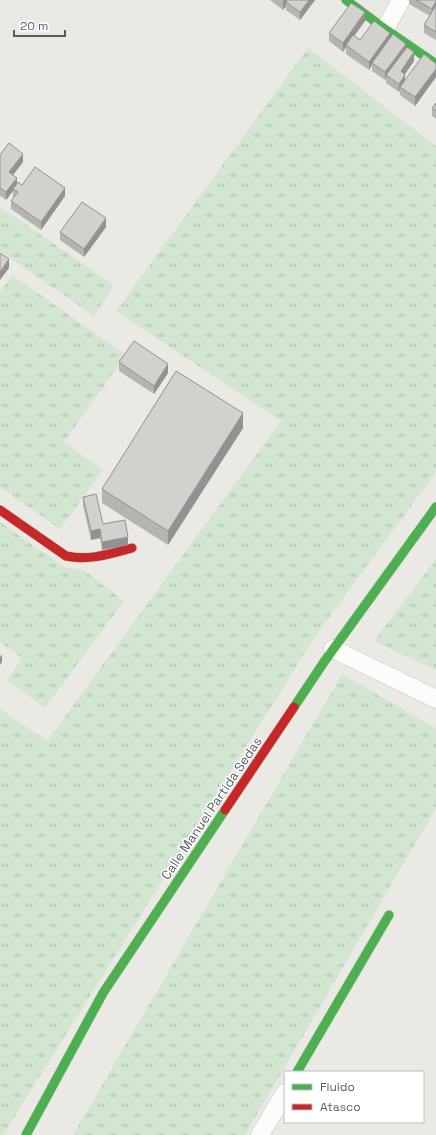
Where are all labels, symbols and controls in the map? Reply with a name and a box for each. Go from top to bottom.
scale bar [14,12,65,38]
text: 20 m [20,18,48,34]
street label: Calle Manuel Partida Sedas [157,733,266,883]
legend [284,1071,424,1123]
text: Fluido [320,1079,355,1095]
text: Atasco [320,1099,361,1115]

